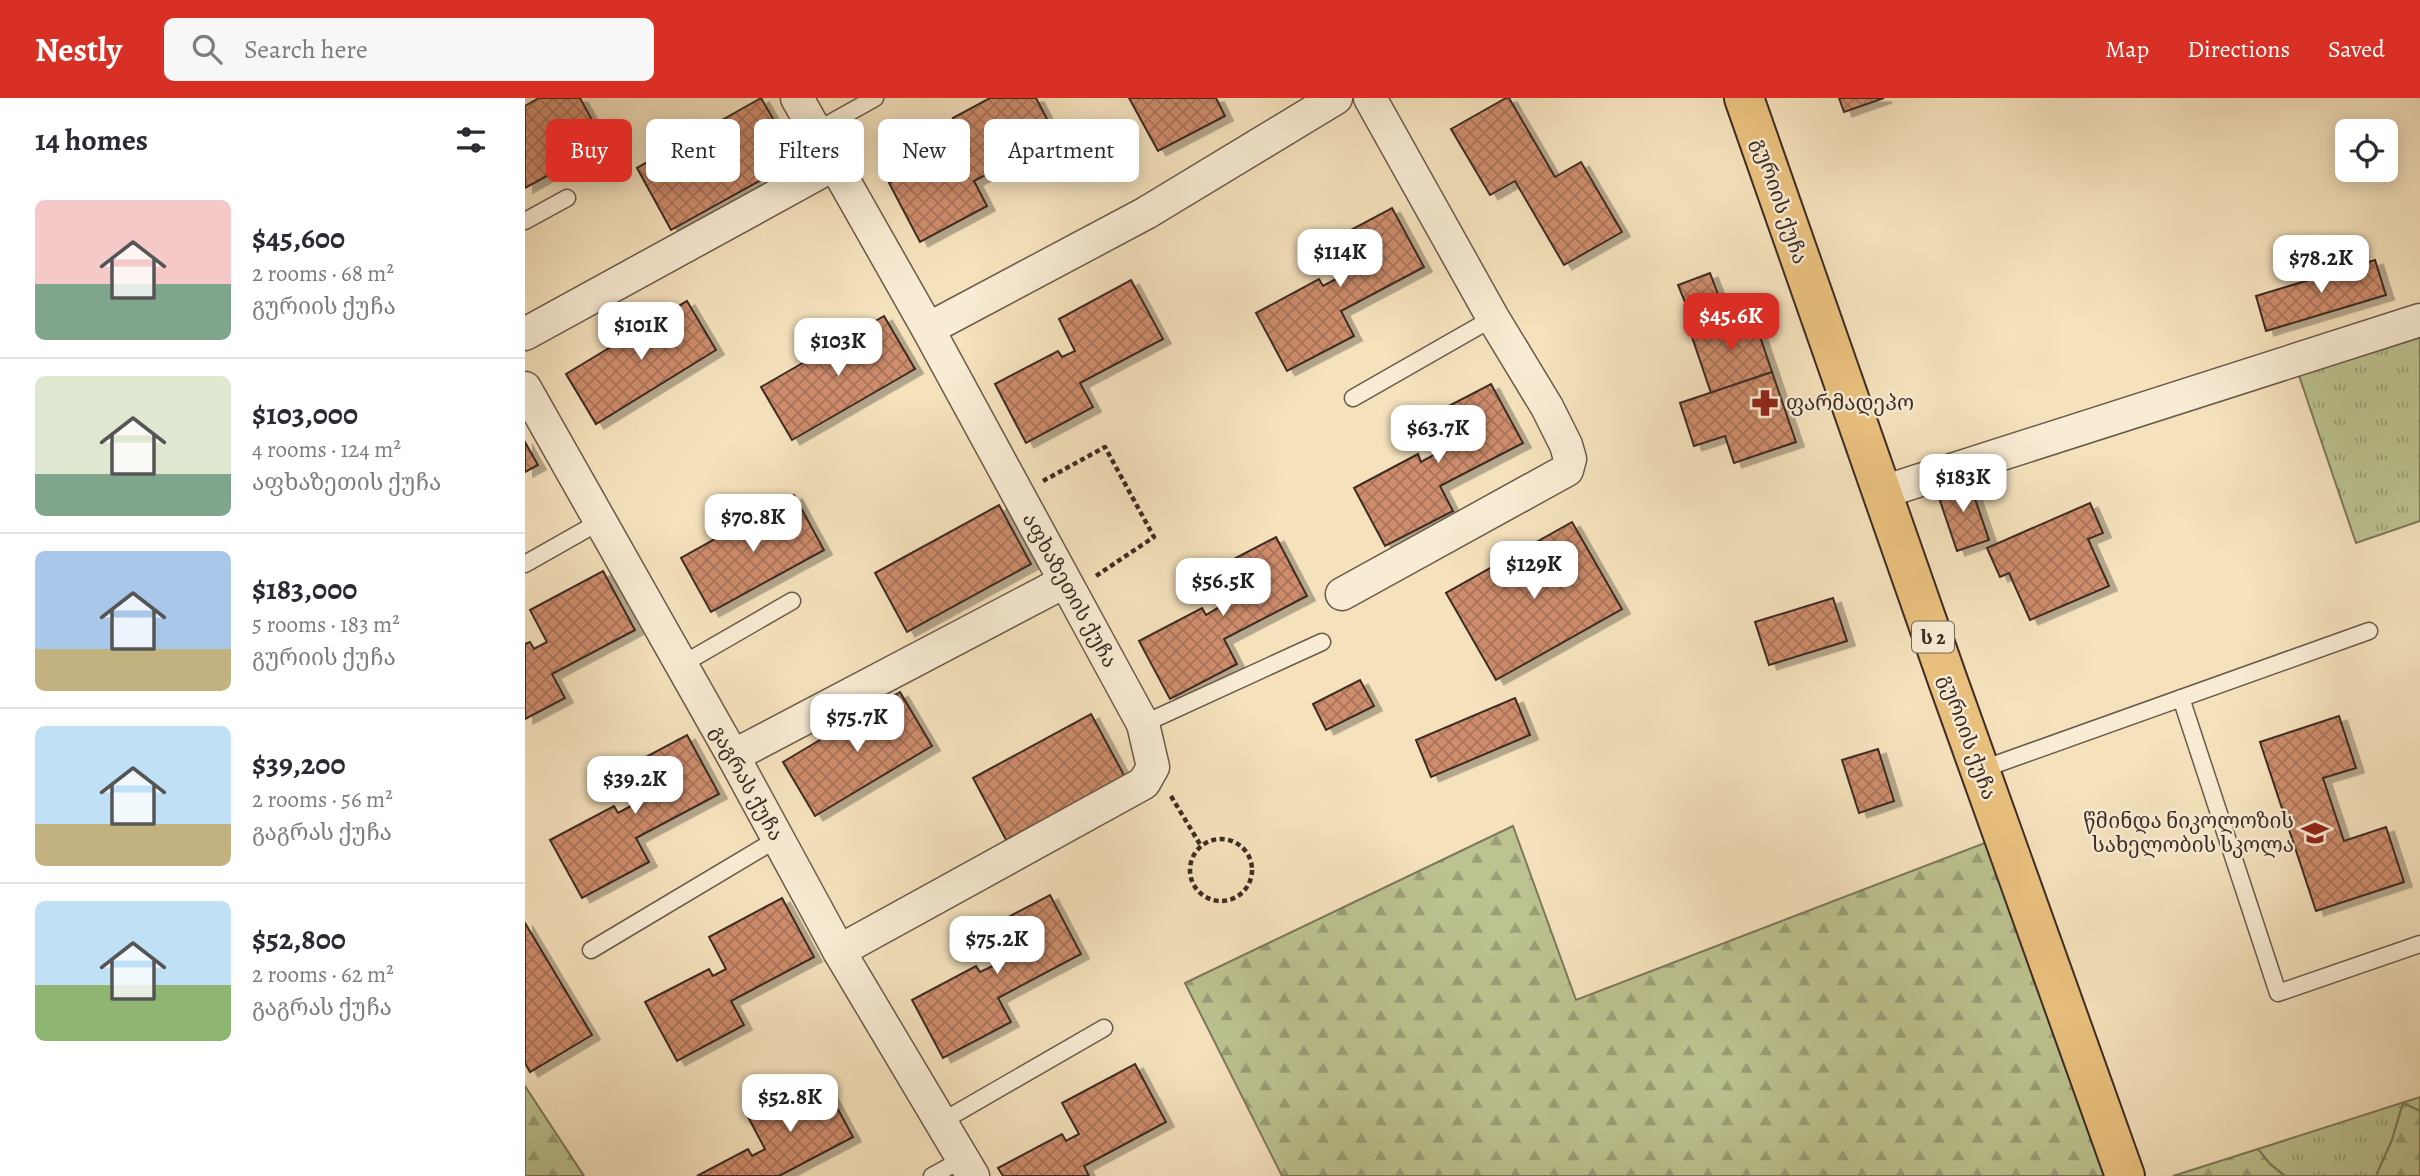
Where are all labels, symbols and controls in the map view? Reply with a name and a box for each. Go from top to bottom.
search box [164,18,654,81]
text: Nestly [35,27,122,72]
icon: search [188,30,226,68]
text: Search here [244,32,368,67]
text: Map [2105,33,2149,65]
text: Directions [2187,33,2290,65]
text: Saved [2328,33,2385,65]
chip: Buy [546,119,632,182]
chip: Rent [646,119,740,182]
chip: Filters [754,119,864,182]
chip: New [878,119,970,182]
chip: Apartment [984,119,1139,182]
map controls [2335,119,2398,182]
button: locate [2335,119,2398,182]
text: 14 homes [35,120,148,160]
icon: filters [452,121,490,159]
street label: გურიის ქუჩა [1745,134,1815,268]
text: $45,600 [252,218,345,258]
icon: home [91,228,175,312]
pin: $114K [1291,230,1389,289]
text: $114K [1313,236,1367,267]
pin: $78.2K [2264,236,2378,295]
text: $78.2K [2289,242,2353,273]
text: 2 rooms · 68 m² [252,258,394,289]
text: გურიის ქუჩა [252,291,396,322]
pin: $45.6K [1674,294,1788,353]
text: $45.6K [1699,300,1763,331]
pin: $101K [592,302,690,362]
text: $101K [614,309,668,340]
pin: $103K [789,318,887,378]
text: $103K [810,325,866,356]
pharmacy icon: ფარმადეპო [1750,388,1780,418]
place label: ფარმადეპო [1786,389,1914,417]
text: $103,000 [252,394,358,434]
icon: home [91,404,175,488]
pin: $63.7K [1381,406,1495,465]
text: $63.7K [1407,412,1469,443]
text: 4 rooms · 124 m² [252,434,401,465]
pin: $183K [1914,454,2012,514]
text: $183K [1936,461,1991,492]
text: აფხაზეთის ქუჩა [252,467,441,498]
pin: $70.8K [696,494,810,554]
text: $70.8K [721,501,785,532]
street label: აფხაზეთის ქუჩა [1016,508,1124,672]
pin: $129K [1485,542,1583,601]
text: $129K [1506,548,1562,579]
pin: $56.5K [1166,559,1280,618]
text: $56.5K [1192,565,1254,596]
text: $183,000 [252,569,357,609]
icon: home [91,579,175,663]
text: 5 rooms · 183 m² [252,609,400,640]
road number: ს 2 [1912,622,1954,652]
text: გურიის ქუჩა [252,642,396,673]
street label: გურიის ქუჩა [1932,671,2004,803]
pin: $75.7K [800,694,914,754]
text: $75.7K [826,701,888,732]
street label: გაგრას ქუჩა [704,720,790,846]
text: $39,200 [252,744,346,784]
icon: home [91,754,175,838]
pin: $39.2K [578,756,692,816]
text: $39.2K [603,763,667,794]
text: 2 rooms · 56 m² [252,784,393,815]
place label: წმინდა ნიკოლოზის სახელობის სკოლა [2084,807,2294,859]
text: გაგრას ქუჩა [252,817,392,848]
school or university icon: წმინდა ნიკოლოზის სახელობის სკოლა [2300,818,2330,848]
pin: $75.2K [940,916,1054,976]
text: $52,800 [252,919,346,959]
text: $75.2K [966,923,1028,954]
icon: home [91,929,175,1013]
text: 2 rooms · 62 m² [252,959,394,990]
text: გაგრას ქუჩა [252,992,392,1023]
pin: $52.8K [733,1074,847,1134]
text: $52.8K [758,1081,822,1112]

